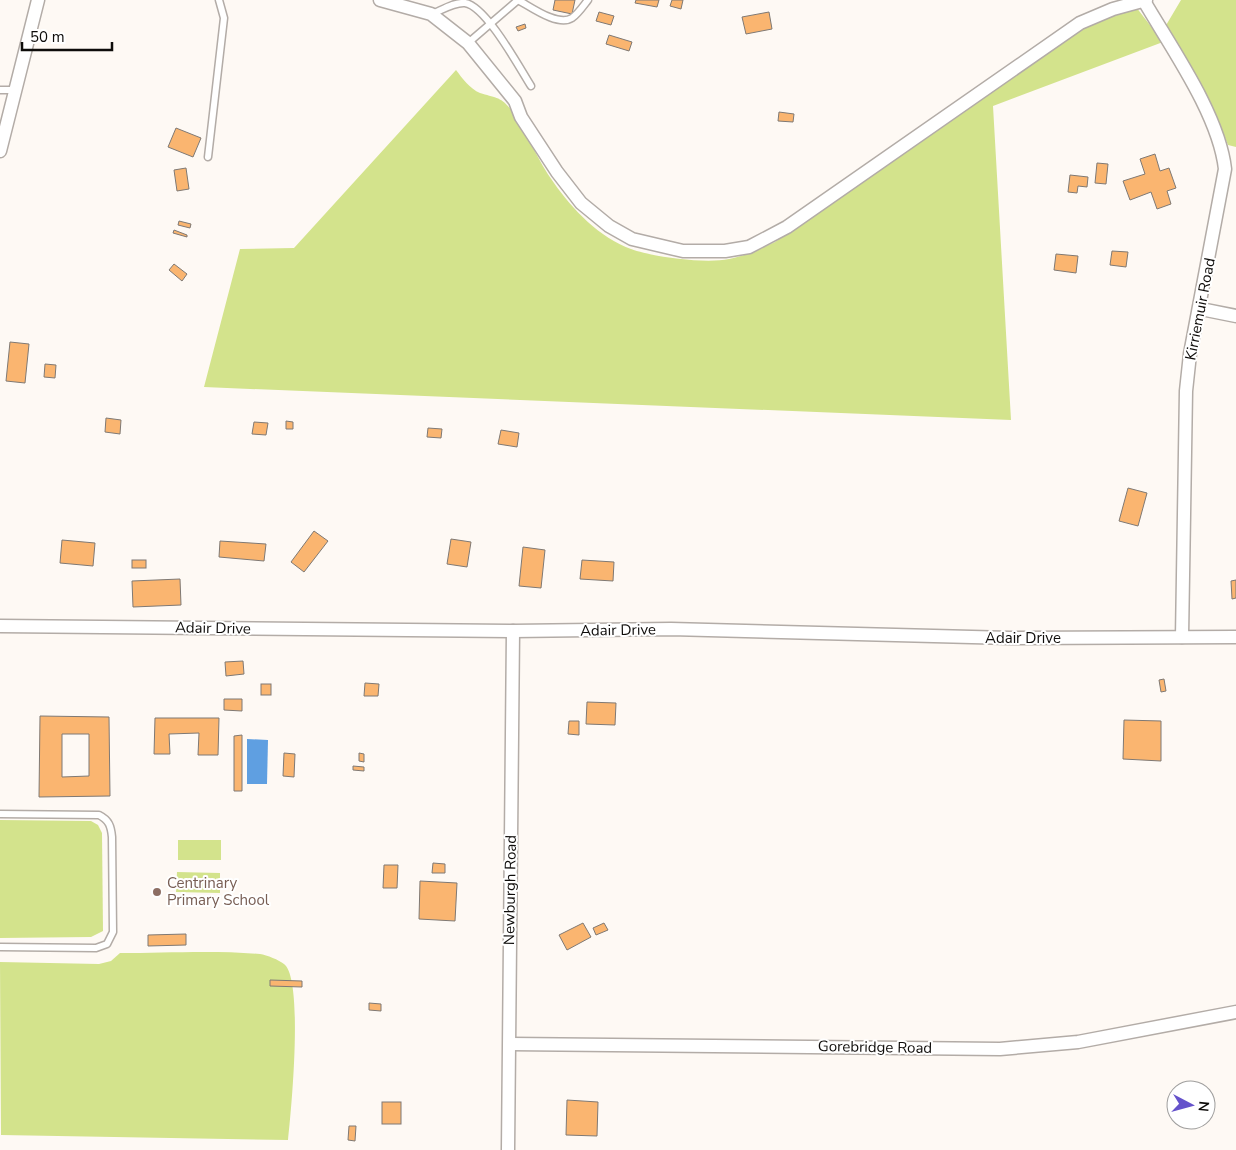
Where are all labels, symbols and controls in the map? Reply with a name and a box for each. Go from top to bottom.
scale bar [22,20,112,52]
text: 50 m [30,27,65,47]
street label: Kirriemuir Road [1180,256,1220,362]
street label: Adair Drive [175,617,251,639]
street label: Adair Drive [580,619,656,641]
street label: Adair Drive [985,628,1061,648]
street label: Newburgh Road [499,835,521,945]
place label: Centrinary Primary School [167,873,270,910]
marker: Centrinary Primary School [151,886,163,898]
street label: Gorebridge Road [818,1036,932,1058]
north arrow [1166,1080,1216,1130]
text: N [1193,1100,1213,1113]

